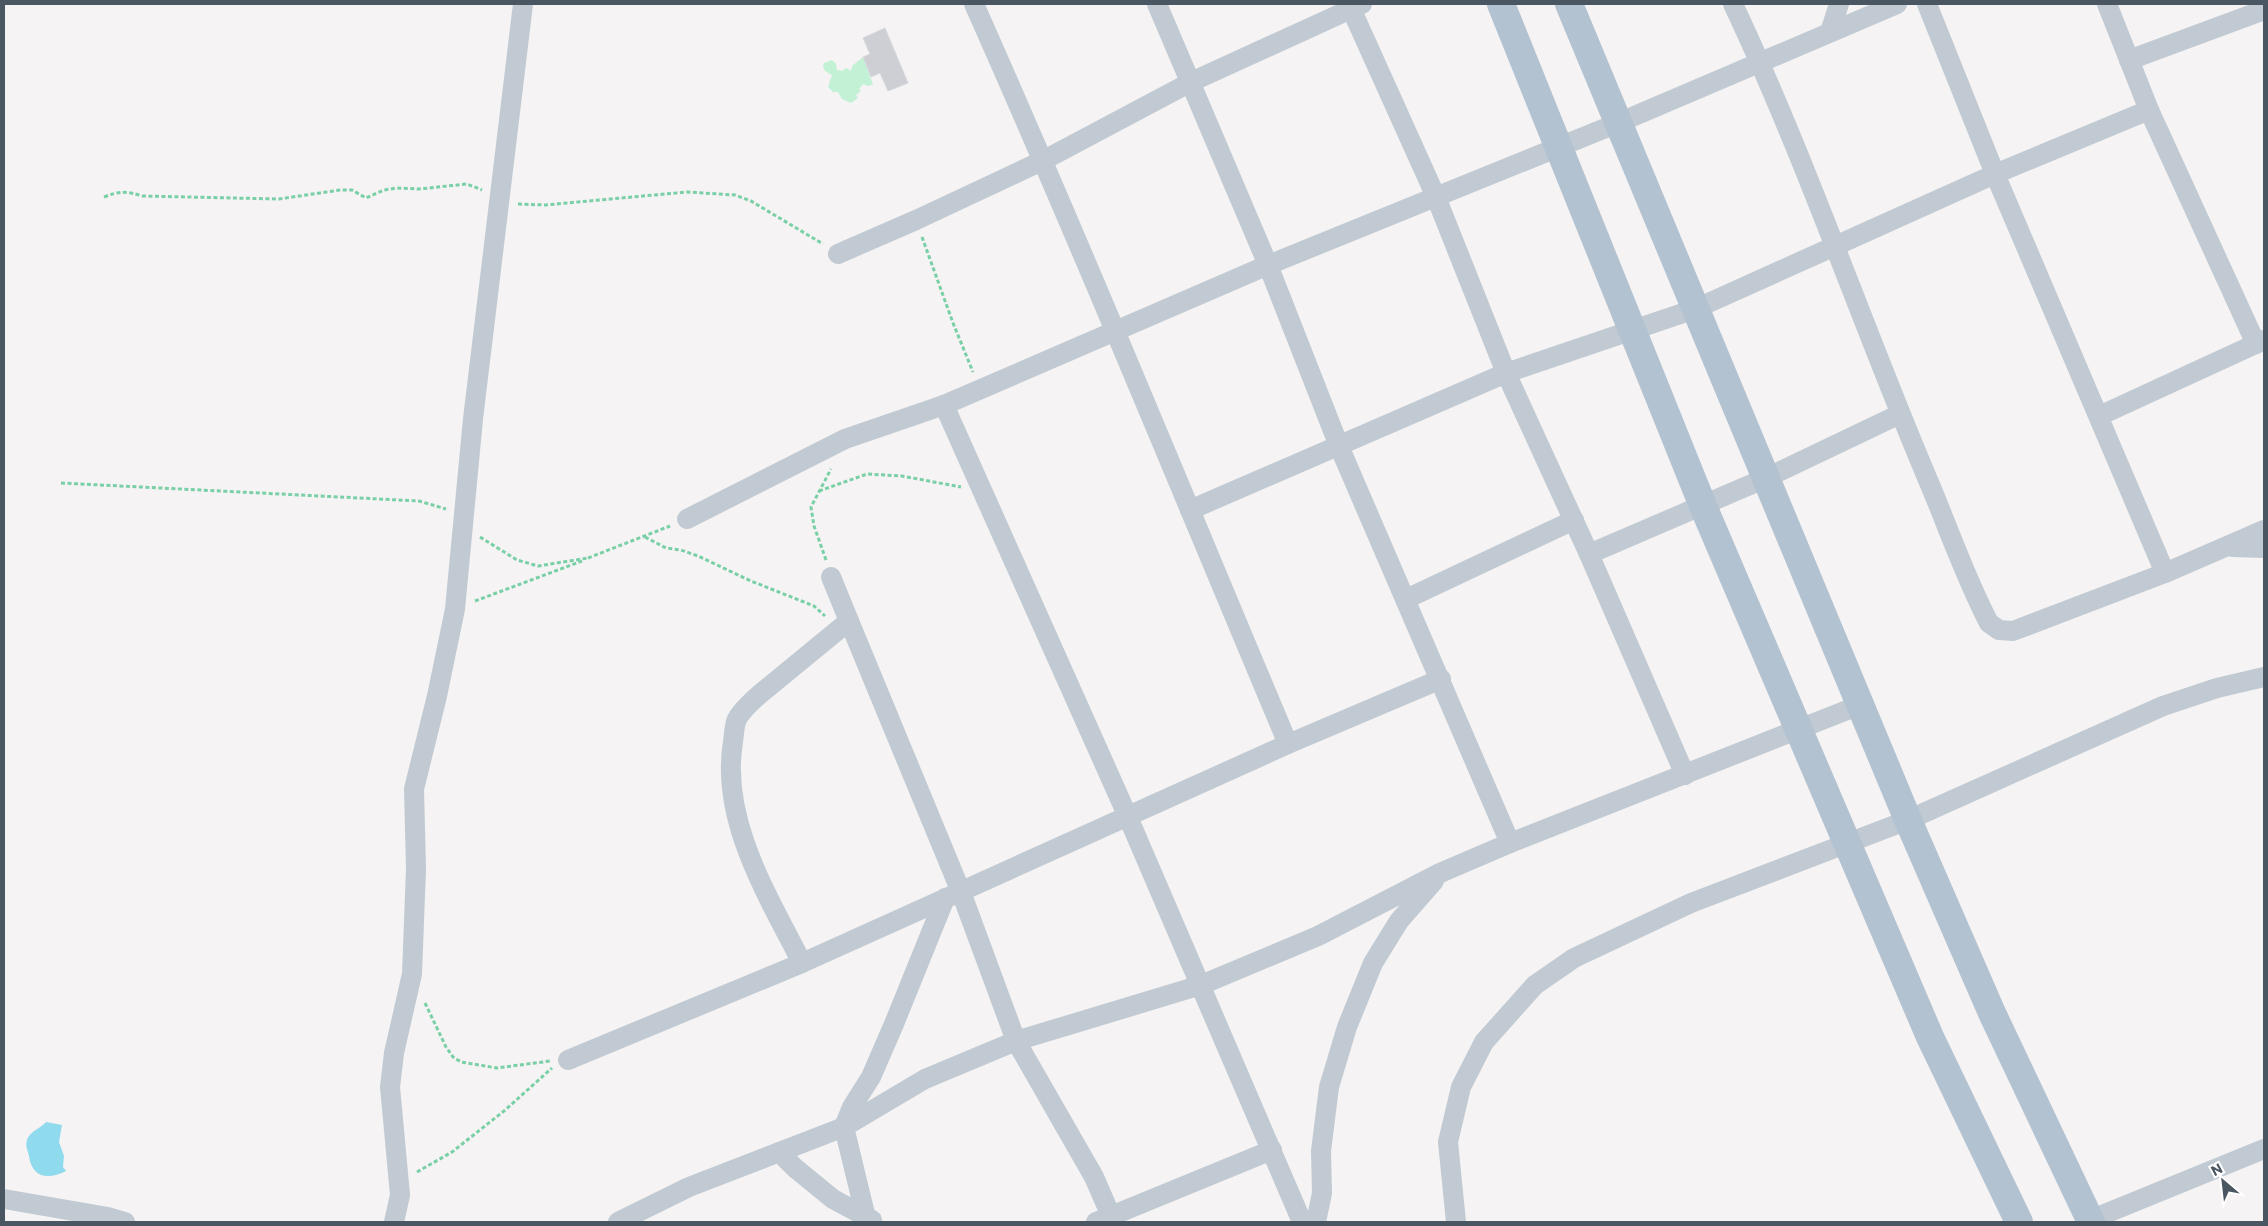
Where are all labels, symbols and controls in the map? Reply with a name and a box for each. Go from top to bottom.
north arrow [2198,1156,2248,1206]
text: N [2208,1159,2225,1179]

